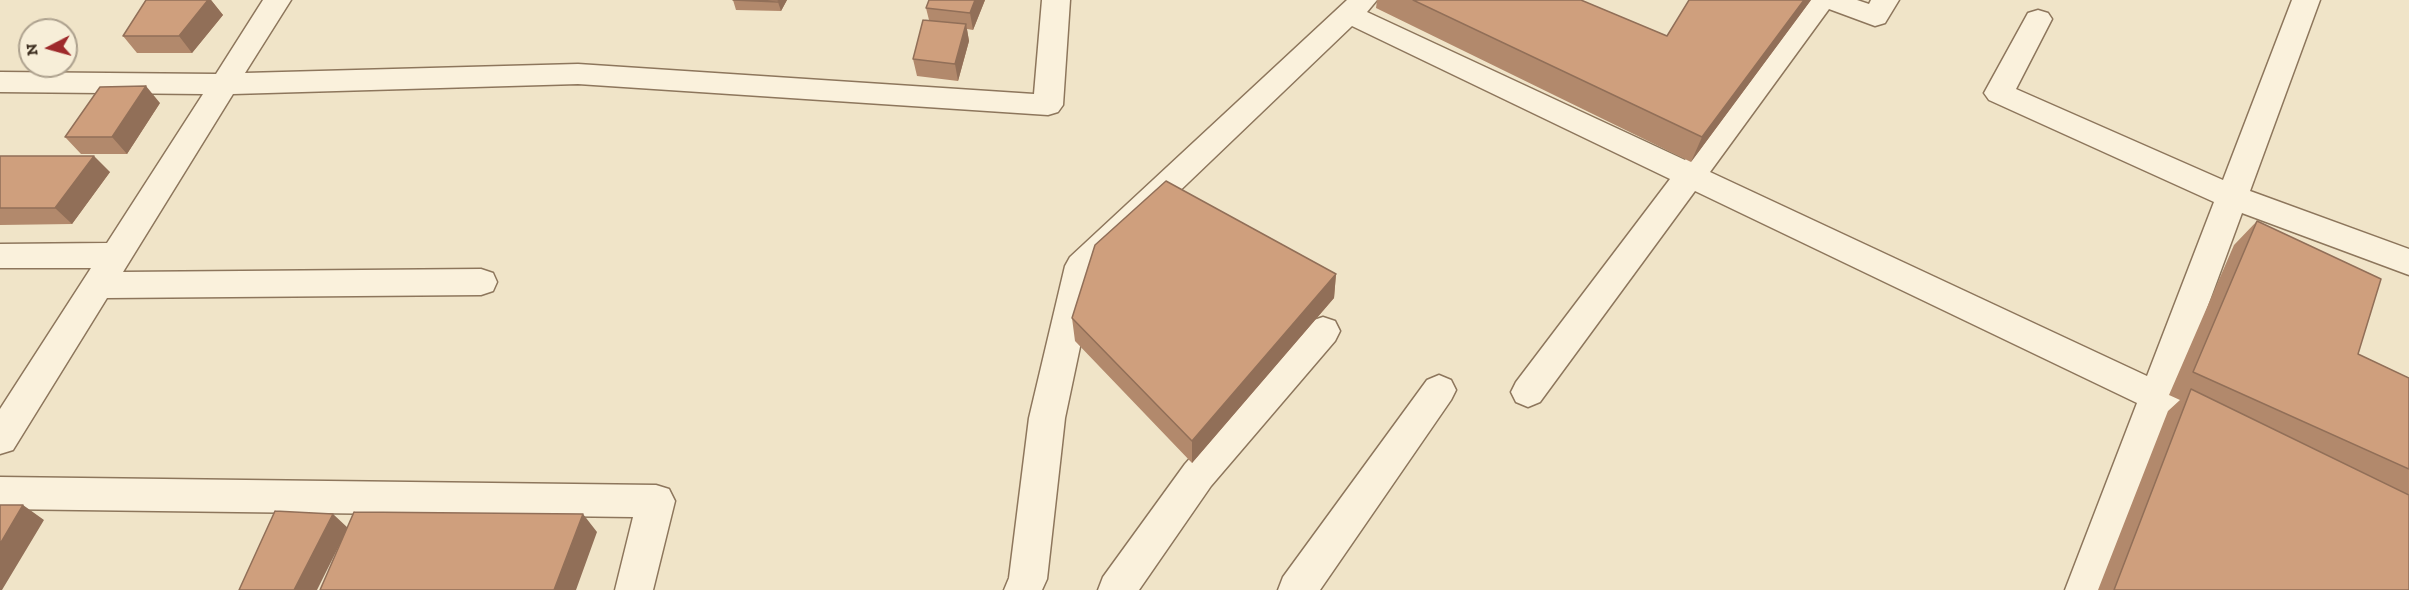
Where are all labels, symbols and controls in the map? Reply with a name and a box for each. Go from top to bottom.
north arrow [18,18,78,78]
text: N [22,43,42,57]

